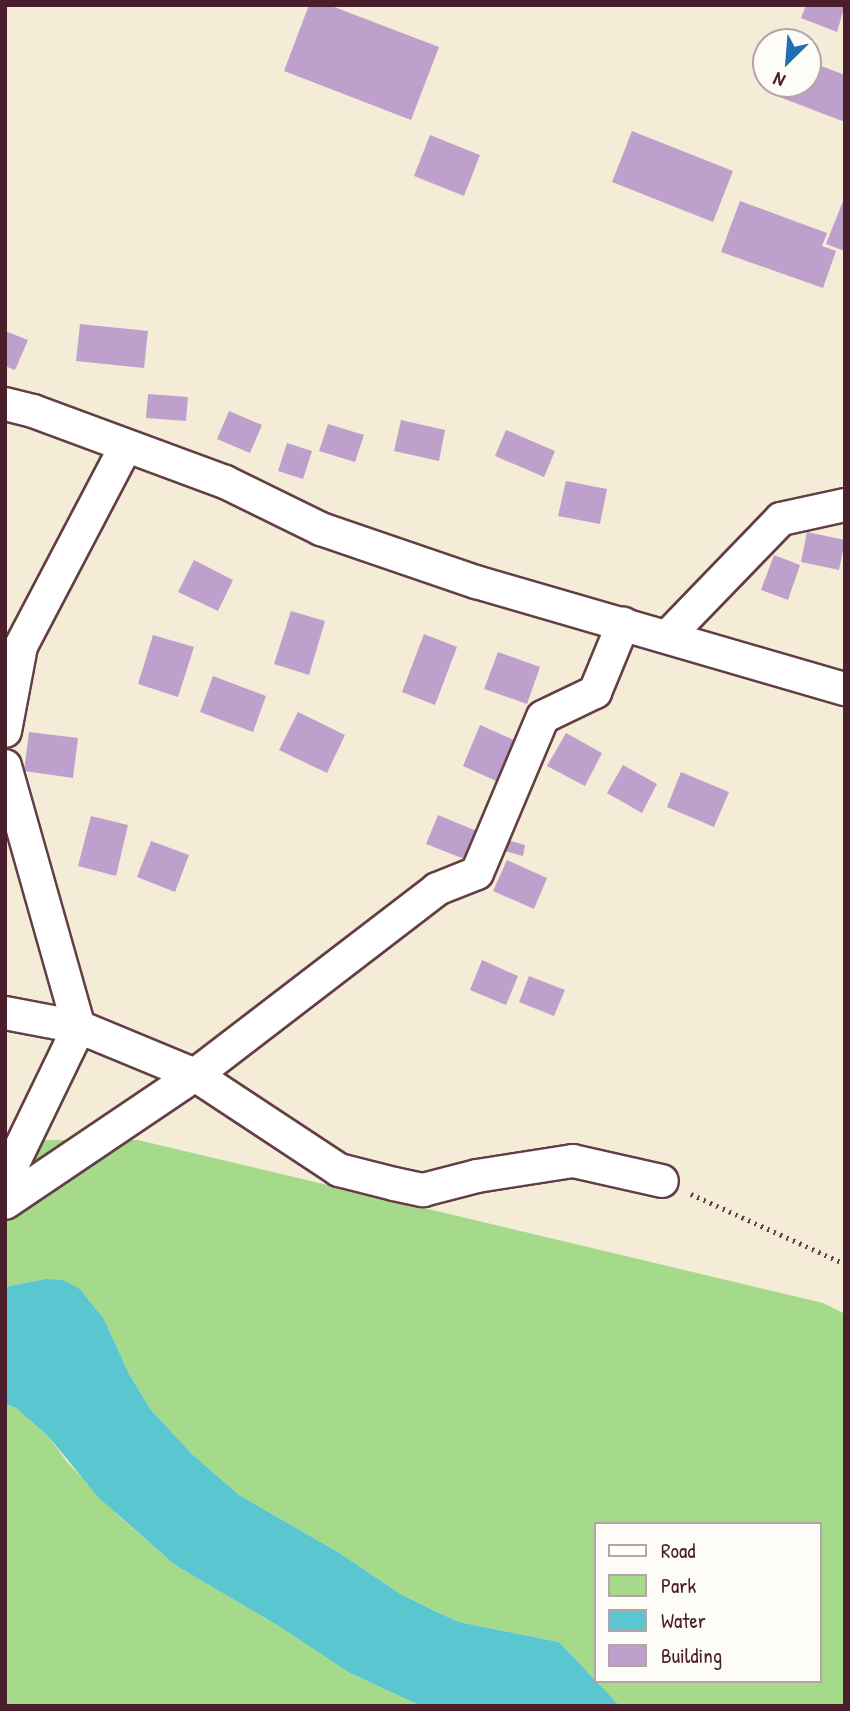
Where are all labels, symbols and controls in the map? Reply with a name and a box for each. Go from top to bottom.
north arrow [752,28,822,98]
text: N [769,66,789,94]
legend [594,1522,822,1683]
text: Road [661,1536,695,1565]
text: Park [661,1571,696,1600]
text: Water [661,1606,706,1635]
text: Building [661,1641,722,1670]

